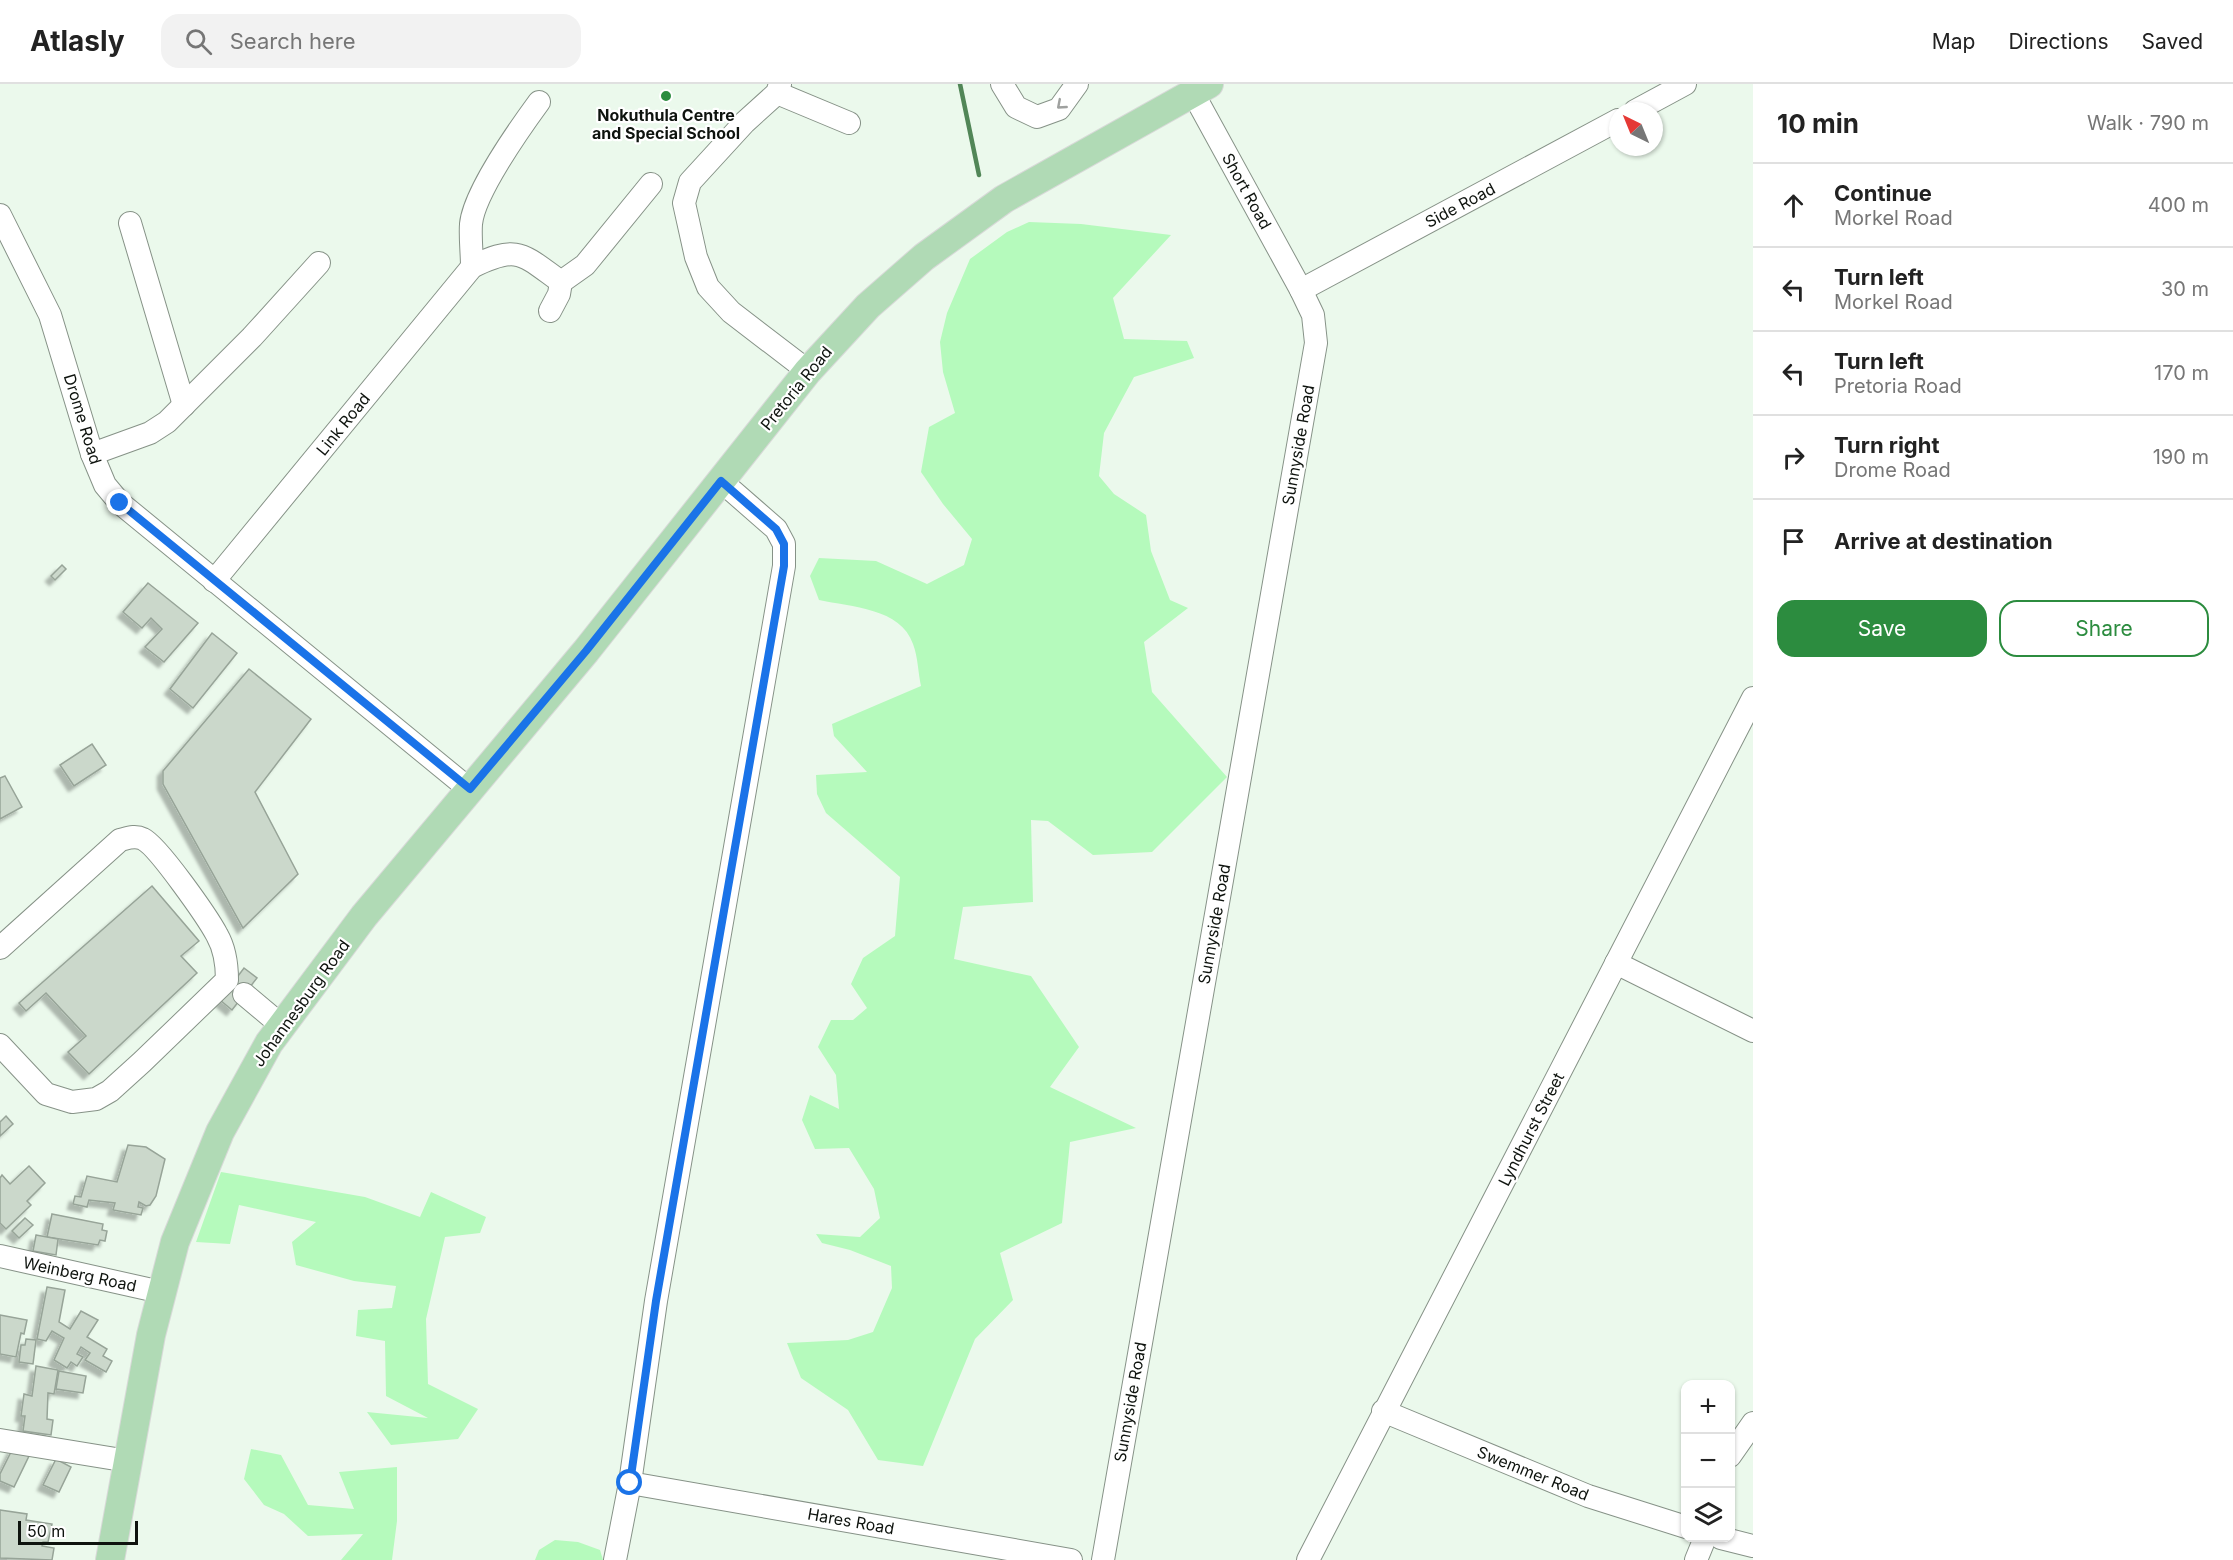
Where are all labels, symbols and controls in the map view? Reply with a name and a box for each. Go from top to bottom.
search box [161,14,581,68]
text: Atlasly [30,24,125,58]
icon: search [182,25,215,58]
text: Search here [230,28,356,54]
text: Map [1932,29,1975,54]
text: Directions [2008,29,2109,54]
text: Saved [2142,29,2203,54]
marker: Nokuthula Centre and Special School [659,89,673,103]
one-way arrow [1057,98,1068,109]
north arrow [1609,102,1663,156]
place label: Nokuthula Centre and Special School [592,105,740,143]
text: 10 min [1777,108,1859,139]
text: Walk · 790 m [2087,111,2209,135]
street label: Short Road [1218,149,1276,233]
street label: Side Road [1422,178,1498,232]
text: Continue [1834,180,1932,206]
icon: ahead [1777,189,1810,222]
text: 400 m [2148,193,2209,217]
text: Morkel Road [1834,206,1953,230]
text: Turn left [1834,264,1924,290]
icon: left [1777,273,1810,306]
text: 30 m [2161,277,2209,301]
text: Morkel Road [1834,290,1953,314]
street label: Pretoria Road [756,342,836,434]
text: Turn left [1834,348,1924,374]
icon: left [1777,357,1810,390]
text: 170 m [2154,361,2209,385]
street label: Drome Road [60,371,106,467]
text: Pretoria Road [1834,374,1962,398]
street label: Sunnyside Road [1278,383,1318,507]
street label: Link Road [312,389,374,459]
text: Turn right [1834,432,1940,458]
icon: right [1777,441,1810,474]
text: 190 m [2153,445,2209,469]
text: Drome Road [1834,458,1951,482]
route end [106,489,132,515]
icon: arrive [1777,525,1810,558]
text: Arrive at destination [1834,528,2053,554]
button: Save [1777,600,1987,657]
button: Share [1999,600,2209,657]
street label: Sunnyside Road [1194,862,1234,986]
street label: Johannesburg Road [248,936,354,1070]
street label: Lyndhurst Street [1494,1069,1568,1189]
street label: Weinberg Road [21,1252,139,1296]
street label: Sunnyside Road [1110,1340,1150,1464]
map controls [1681,1380,1735,1542]
button: + [1681,1380,1735,1434]
button: − [1681,1434,1735,1488]
street label: Swemmer Road [1474,1441,1592,1505]
route start [616,1469,642,1495]
button: layers [1681,1488,1735,1542]
street label: Hares Road [806,1504,896,1538]
scale bar [18,1518,138,1546]
text: 50 m [27,1521,65,1541]

